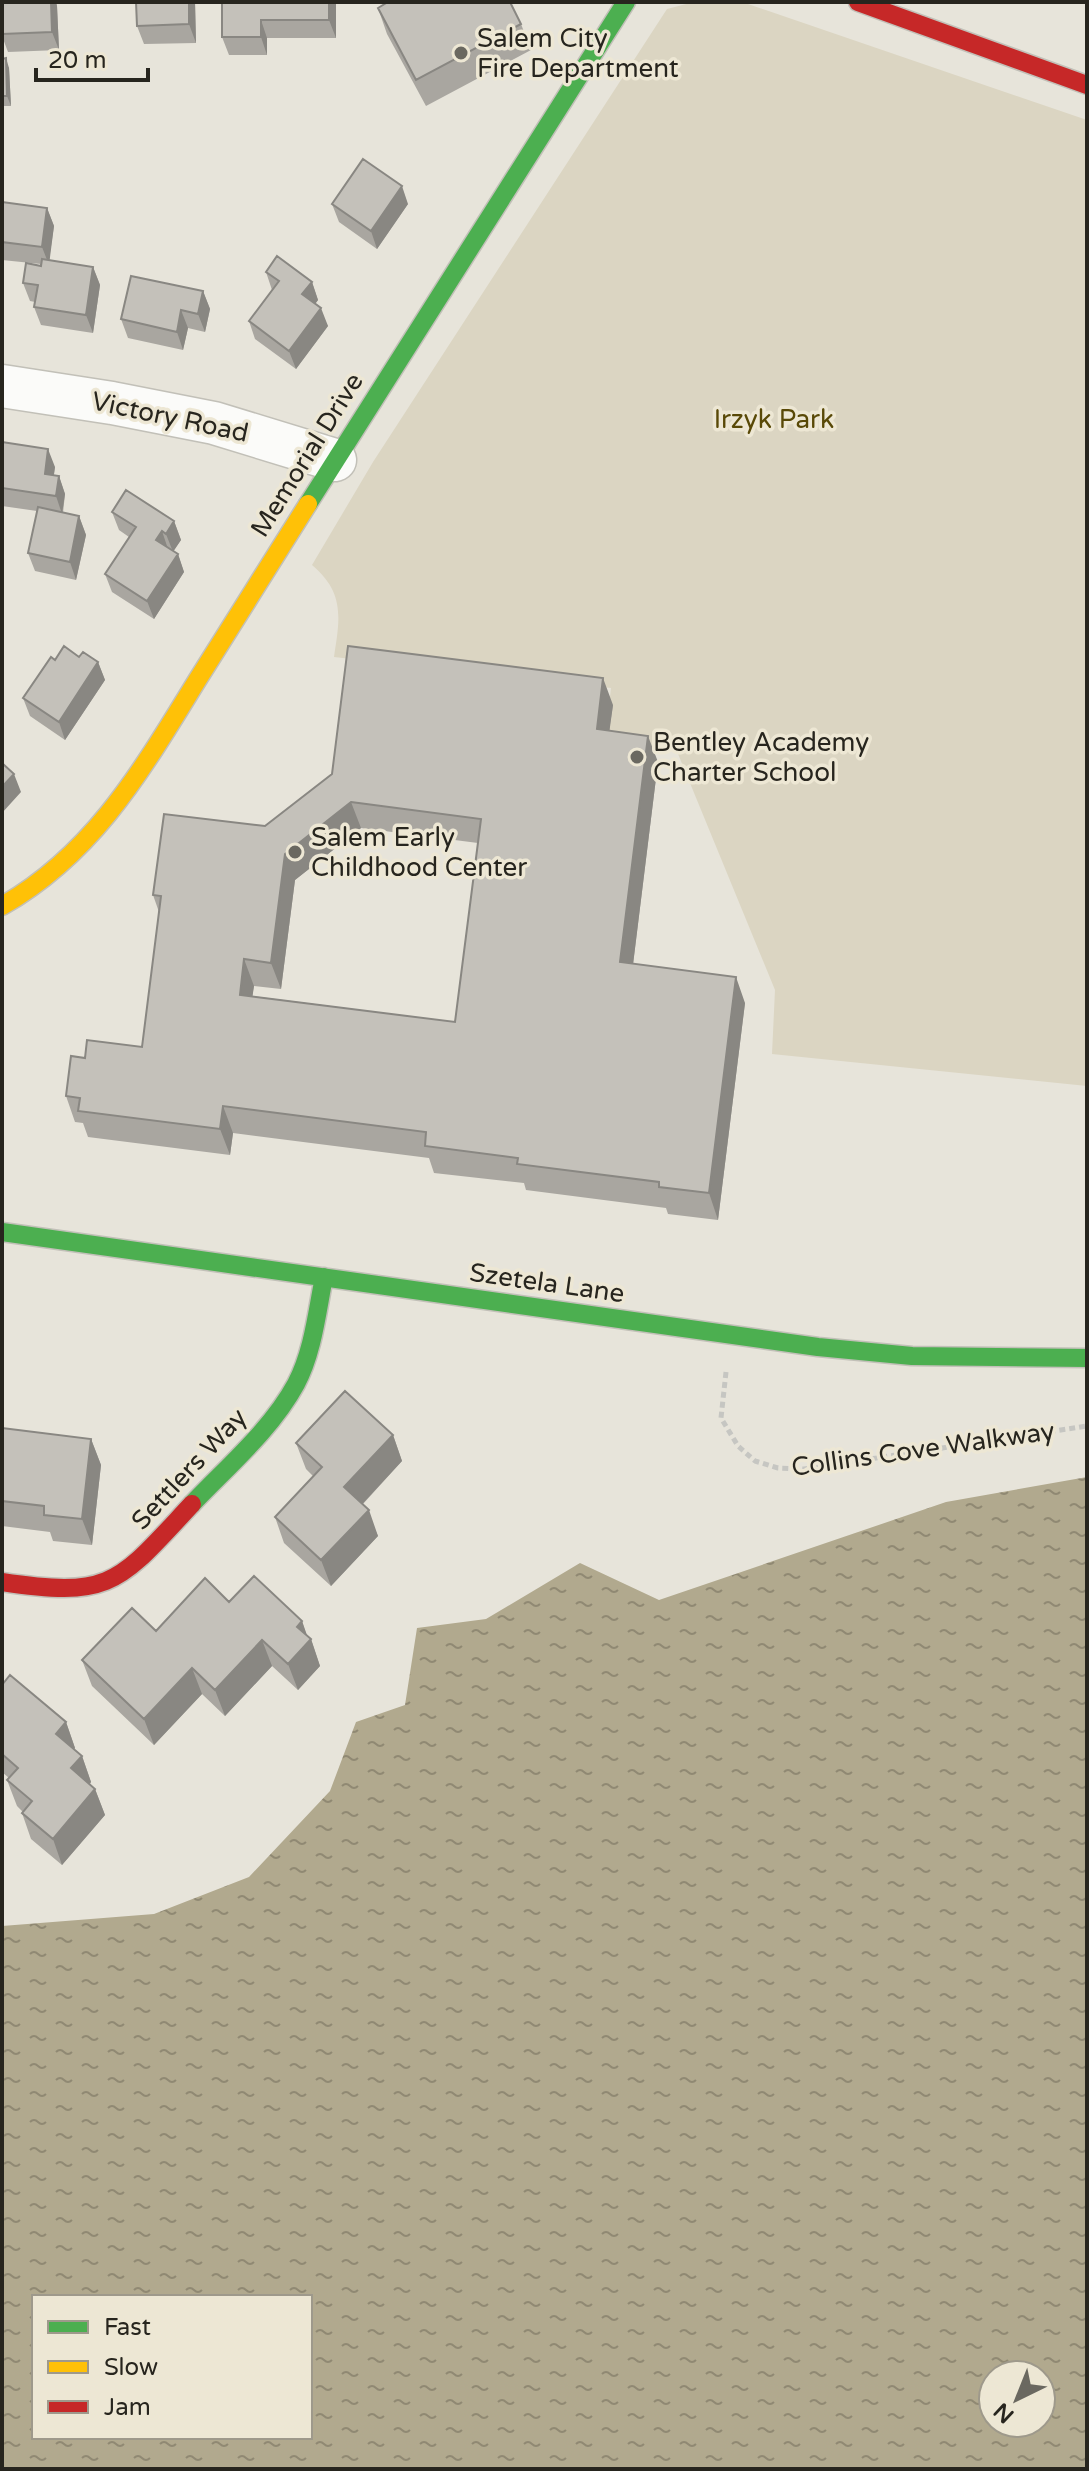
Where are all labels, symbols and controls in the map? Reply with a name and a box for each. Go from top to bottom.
place label: Salem City Fire Department [477,23,679,84]
scale bar [36,32,148,82]
marker: Salem City Fire Department [452,44,470,62]
text: 20 m [48,46,106,75]
street label: Memorial Drive [244,367,370,543]
street label: Victory Road [89,385,251,449]
park label: Irzyk Park [714,404,834,435]
place label: Bentley Academy Charter School [653,727,869,788]
marker: Bentley Academy Charter School [628,748,646,766]
place label: Salem Early Childhood Center [311,822,527,883]
marker: Salem Early Childhood Center [286,843,304,861]
street label: Szetela Lane [468,1257,626,1309]
street label: Settlers Way [125,1402,253,1536]
street label: Collins Cove Walkway [789,1415,1057,1483]
legend [32,2295,312,2439]
text: Fast [104,2313,151,2342]
text: Slow [104,2353,158,2382]
north arrow [977,2359,1057,2439]
text: Jam [104,2393,151,2422]
text: N [989,2397,1019,2428]

